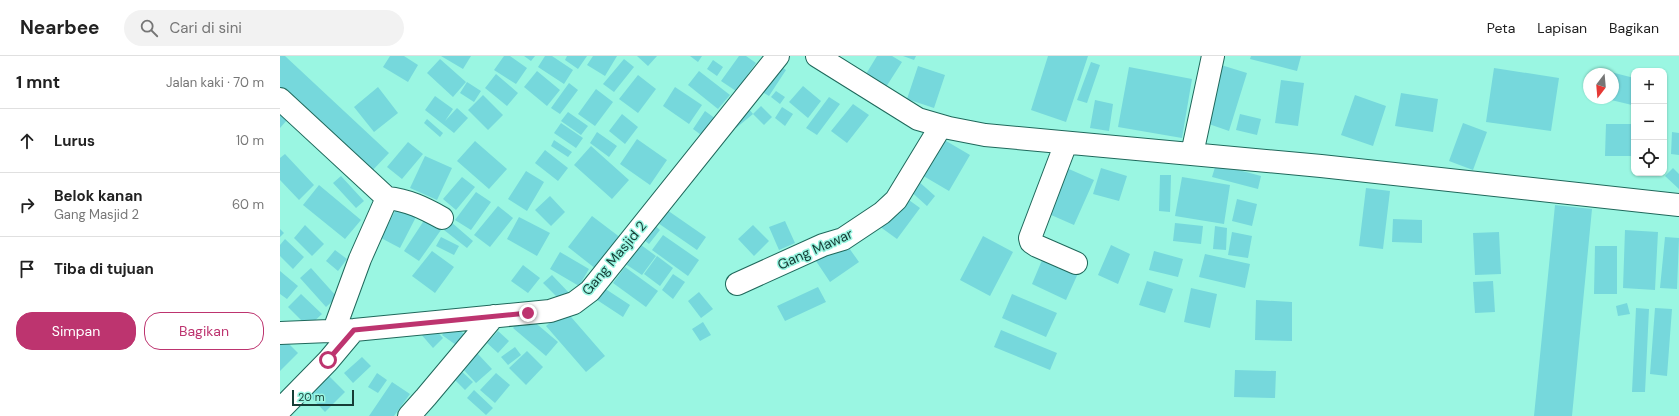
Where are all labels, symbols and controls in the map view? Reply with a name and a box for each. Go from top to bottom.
search box [124,10,404,46]
text: Nearbee [20,15,100,40]
icon: search [138,17,160,39]
text: Cari di sini [170,18,242,38]
text: Peta [1487,19,1515,37]
text: Lapisan [1537,19,1587,37]
text: Bagikan [1609,19,1659,37]
north arrow [1583,68,1619,104]
map controls [1631,68,1667,176]
button: + [1631,68,1667,104]
text: 1 mnt [16,71,60,93]
text: Jalan kaki · 70 m [166,74,264,91]
button: − [1631,104,1667,140]
icon: ahead [16,130,38,152]
text: Lurus [54,131,95,151]
text: 10 m [236,132,264,149]
button: locate [1631,140,1667,176]
text: Belok kanan [54,186,142,206]
icon: right [16,194,38,216]
text: 60 m [232,196,264,213]
text: Gang Masjid 2 [54,206,139,223]
street label: Gang Masjid 2 [578,217,650,299]
street label: Gang Mawar [775,224,855,274]
icon: arrive [16,258,38,280]
text: Tiba di tujuan [54,259,154,279]
route end [519,304,537,322]
button: Simpan [16,312,136,350]
button: Bagikan [144,312,264,350]
route start [319,351,337,369]
scale bar [292,388,354,407]
text: 20 m [298,390,324,404]

